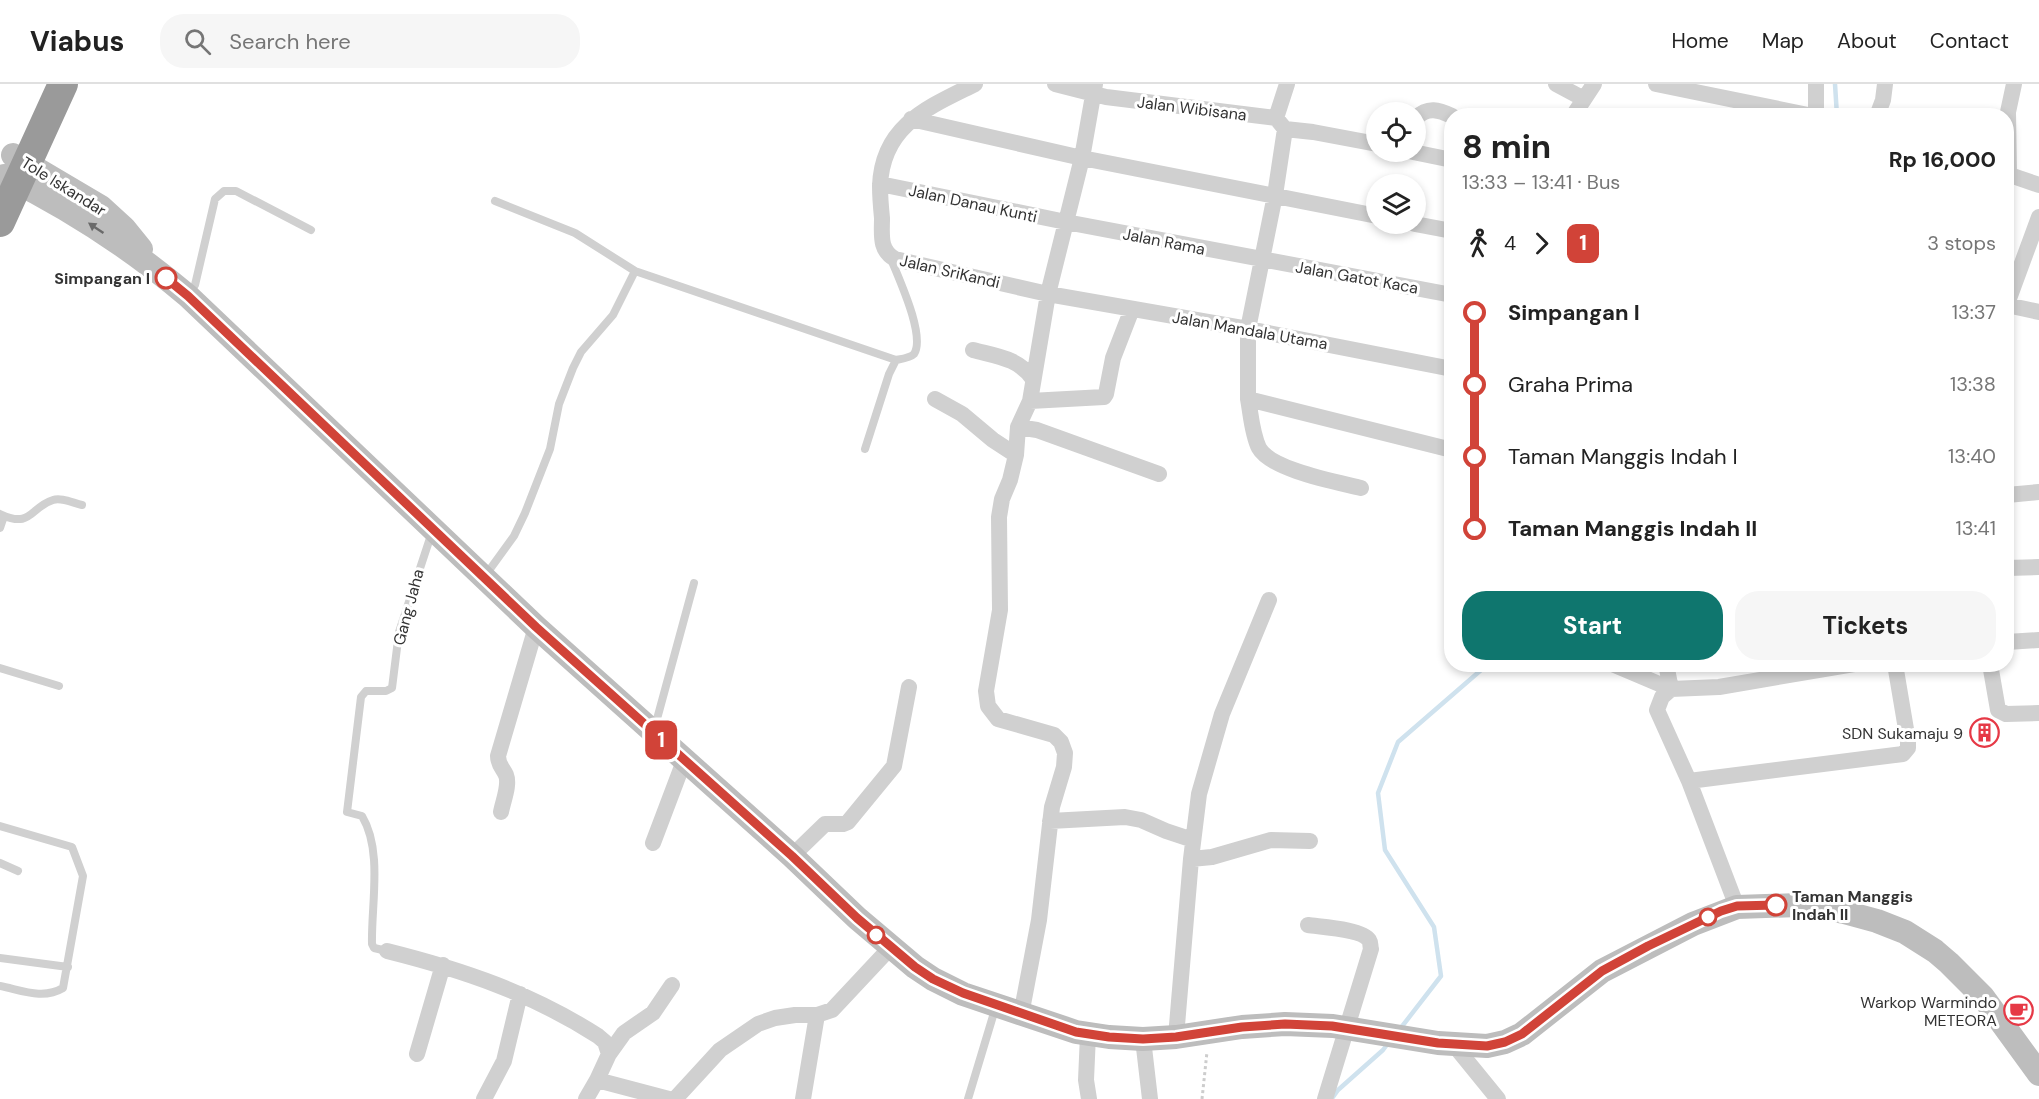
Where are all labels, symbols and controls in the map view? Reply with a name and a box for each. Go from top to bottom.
search box [160,14,580,68]
text: Viabus [30,23,124,60]
icon: search [181,25,214,58]
text: Search here [229,27,351,56]
text: Home [1671,27,1729,55]
text: Map [1762,27,1804,55]
text: About [1837,27,1897,55]
text: Contact [1930,27,2009,55]
street label: Jalan Wibisana [1136,91,1248,126]
map controls [1366,102,1426,234]
button: locate [1366,102,1426,162]
text: 8 min [1462,125,1551,168]
text: Rp 16,000 [1889,145,1996,174]
street label: Tole Iskandar [17,152,110,221]
text: 13:33 – 13:41 · Bus [1462,169,1620,195]
button: layers [1366,174,1426,234]
street label: Jalan Danau Kunti [907,180,1039,227]
one-way arrow [88,223,104,234]
street label: Jalan Rama [1121,223,1207,260]
icon: walk [1462,227,1495,260]
icon: forward [1525,227,1558,260]
text: 1 [1579,229,1587,257]
text: 4 [1504,230,1516,256]
text: 3 stops [1927,230,1996,256]
street label: Jalan SriKandi [898,250,1002,293]
street label: Jalan Gatot Kaca [1294,256,1420,299]
marker: Simpangan I [155,267,177,289]
place label: Simpangan I [54,268,150,289]
text: Simpangan I [1508,298,1640,327]
text: 13:37 [1952,299,1996,325]
street label: Jalan Mandala Utama [1171,306,1329,355]
text: Graha Prima [1508,370,1633,399]
text: 13:38 [1950,371,1996,397]
text: Taman Manggis Indah I [1508,442,1738,471]
text: 13:40 [1948,443,1996,469]
text: Taman Manggis Indah II [1508,514,1757,543]
text: 13:41 [1956,515,1996,541]
street label: Gang Jaha [388,567,429,647]
button: Start [1462,591,1723,660]
button: Tickets [1735,591,1996,660]
building icon: SDN Sukamaju 9 [1968,717,2000,749]
line badge: 1 [642,720,680,760]
place label: SDN Sukamaju 9 [1842,723,1963,744]
text: 1 [657,726,665,754]
place label: Taman Manggis Indah II [1792,886,1913,925]
marker: Taman Manggis Indah II [1765,894,1787,916]
unlabelled marker [1699,908,1717,926]
unlabelled marker [867,926,885,944]
place label: Warkop Warmindo METEORA [1860,992,1997,1031]
cafe icon: Warkop Warmindo METEORA [2002,995,2034,1027]

